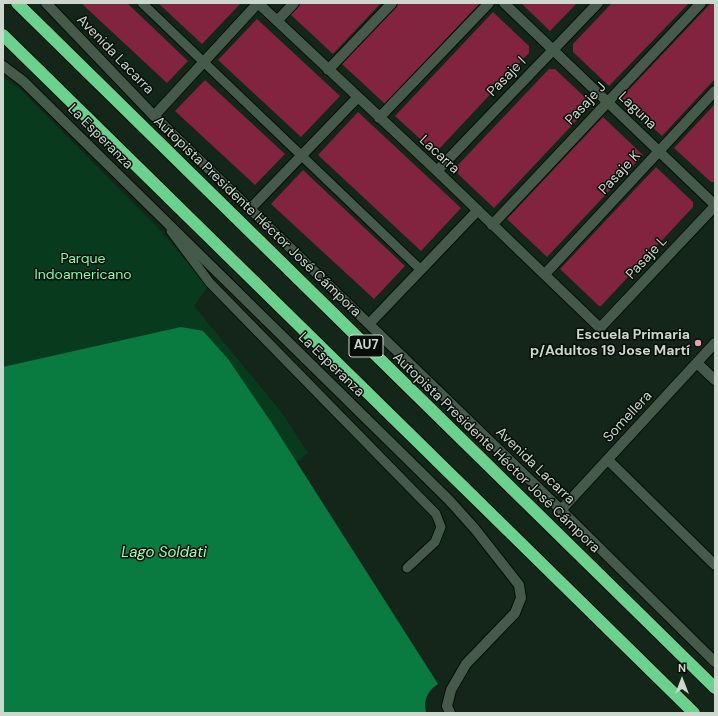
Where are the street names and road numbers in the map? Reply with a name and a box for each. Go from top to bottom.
street label: Avenida Lacarra [73,12,157,98]
street label: Pasaje I [484,54,530,100]
street label: Pasaje J [562,79,610,129]
street label: Laguna [614,89,660,133]
street label: La Esperanza [64,101,136,173]
street label: Autopista Presidente Héctor José Cámpora [150,113,364,321]
street label: Lacarra [416,132,462,178]
street label: Pasaje K [596,148,644,198]
street label: Pasaje L [623,233,671,283]
street label: La Esperanza [295,329,367,401]
road number: AU7 [349,335,383,357]
street label: Autopista Presidente Héctor José Cámpora [389,349,603,557]
street label: Somellera [600,388,656,446]
street label: Avenida Lacarra [492,424,578,508]

